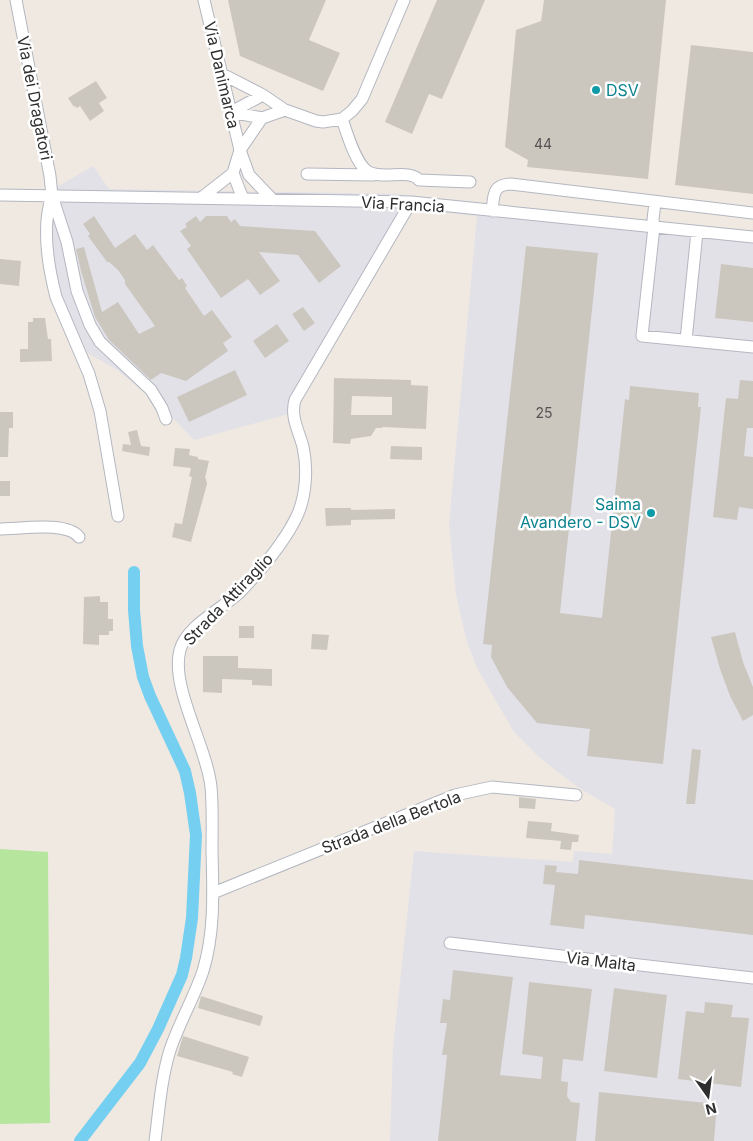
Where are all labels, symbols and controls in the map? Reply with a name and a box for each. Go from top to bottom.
street label: Via Danimarca [200,20,244,130]
street label: Via dei Dragatori [13,34,57,162]
place label: DSV [606,80,639,100]
marker: DSV [590,84,602,96]
house number: 44 [534,135,552,152]
street label: Via Francia [361,192,445,216]
house number: 25 [535,404,553,421]
place label: Saima Avandero - DSV [520,494,641,532]
marker: Saima Avandero - DSV [645,507,657,519]
street label: Strada Attiraglio [179,549,277,649]
street label: Strada della Bertola [318,786,464,858]
street label: Via Malta [565,947,637,975]
north arrow [683,1071,733,1121]
text: N [704,1100,718,1119]

